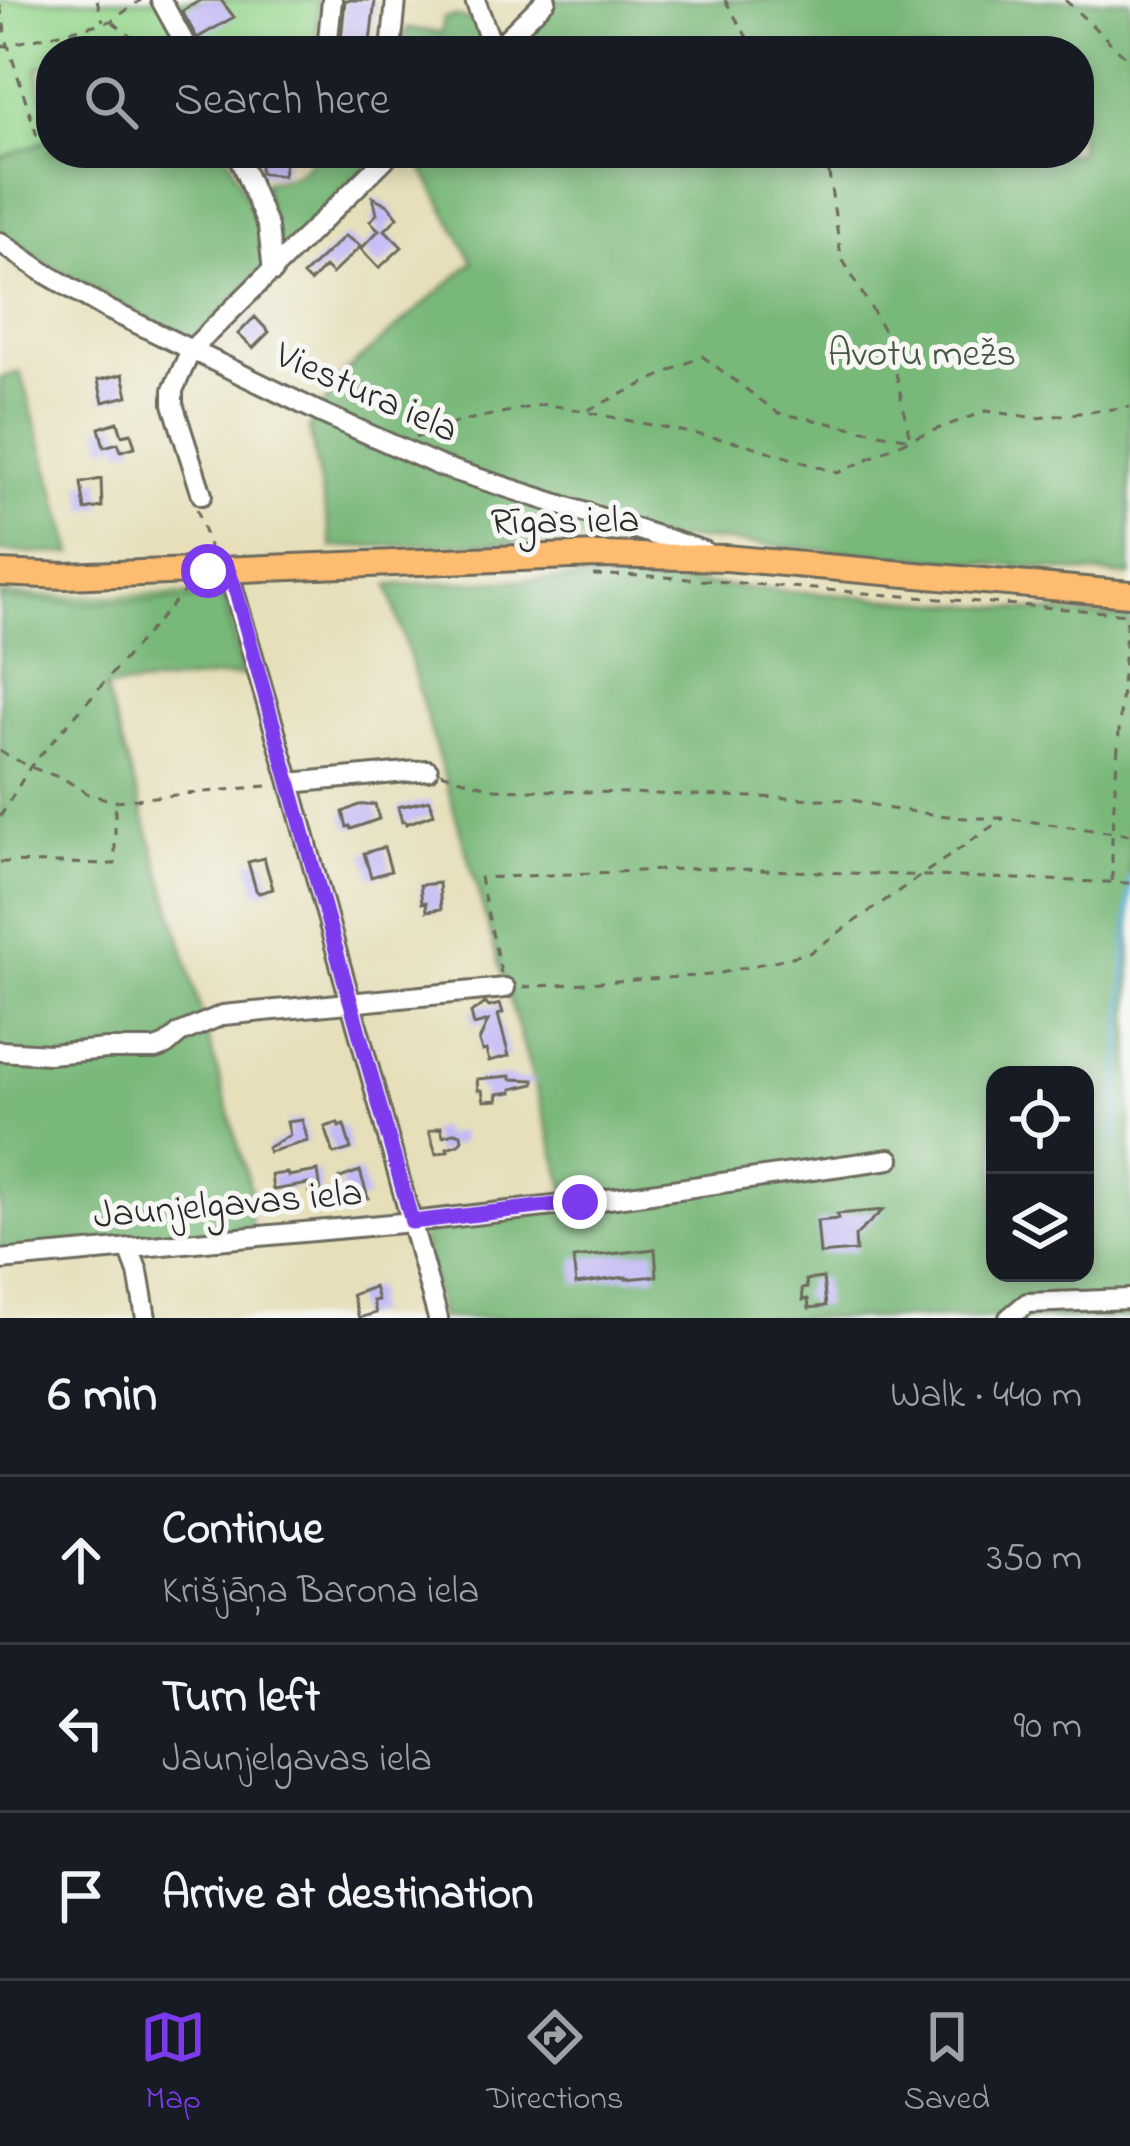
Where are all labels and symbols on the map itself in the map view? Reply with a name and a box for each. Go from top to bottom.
park label: Avotu mežs [828,327,1016,384]
street label: Viestura iela [264,328,467,460]
street label: Rīgas iela [490,493,640,553]
route start [181,544,235,598]
street label: Jaunjelgavas iela [91,1166,365,1246]
route end [553,1175,607,1229]

